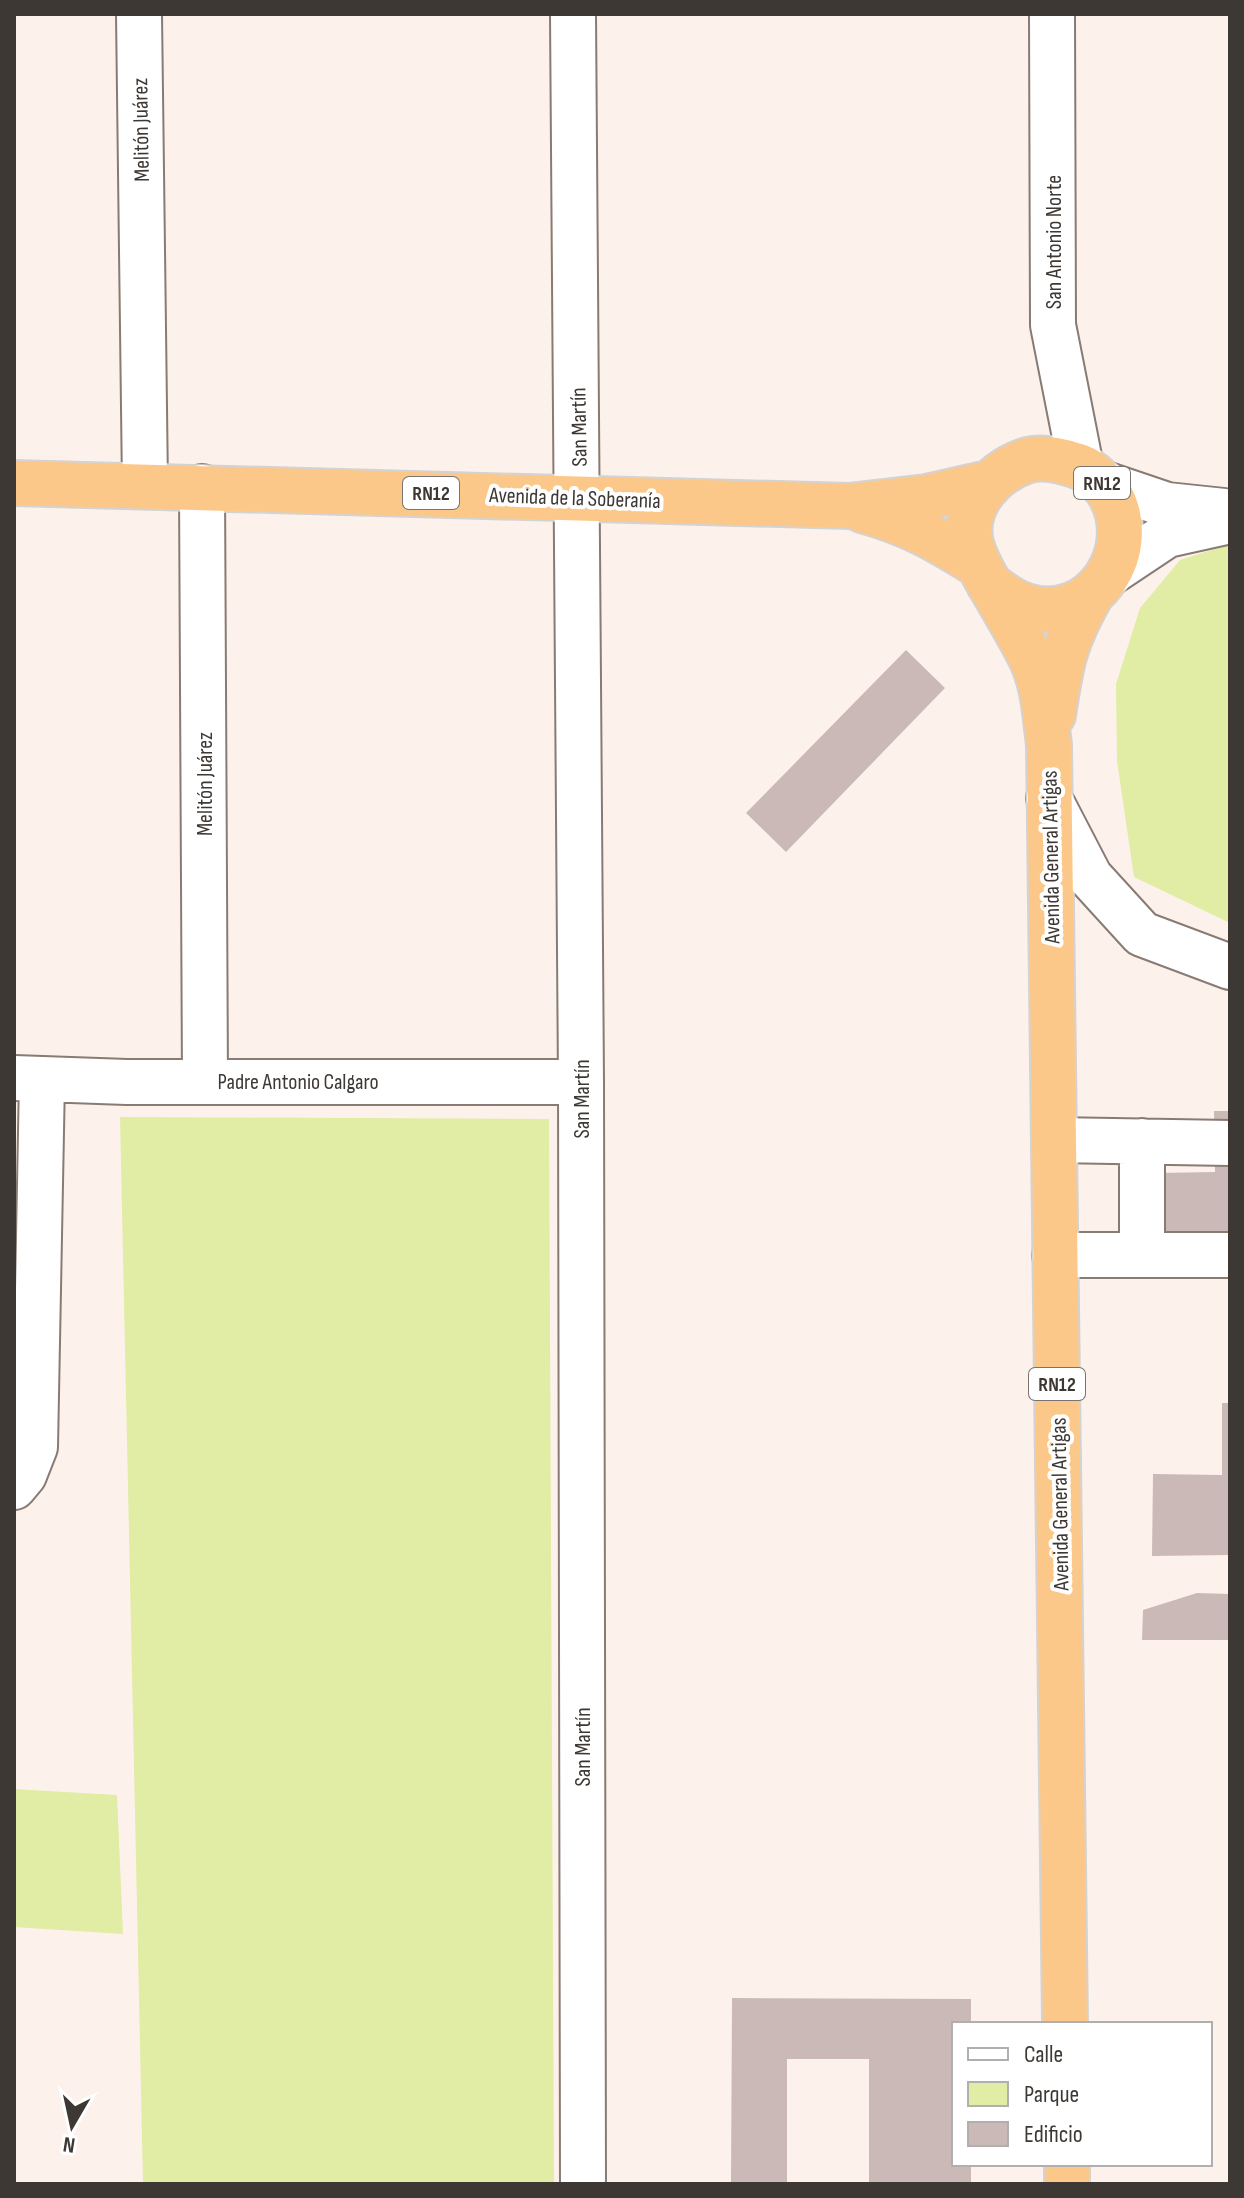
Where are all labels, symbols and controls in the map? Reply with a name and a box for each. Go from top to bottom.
street label: Melitón Juárez [127,78,156,182]
street label: San Antonio Norte [1041,175,1068,309]
street label: San Martín [565,387,594,467]
road number: RN12 [1074,467,1130,499]
road number: RN12 [403,477,459,509]
street label: Avenida de la Soberanía [488,482,661,515]
street label: Melitón Juárez [192,732,219,836]
street label: Avenida General Artigas [1036,770,1067,945]
street label: San Martín [569,1059,596,1139]
street label: Padre Antonio Calgaro [217,1069,379,1096]
road number: RN12 [1029,1368,1085,1400]
street label: Avenida General Artigas [1045,1417,1076,1592]
street label: San Martín [570,1707,597,1787]
legend [952,2022,1212,2166]
text: Calle [1024,2040,1063,2069]
text: Parque [1024,2080,1079,2109]
north arrow [32,2086,112,2166]
text: Edificio [1024,2120,1083,2149]
text: N [61,2130,77,2159]

